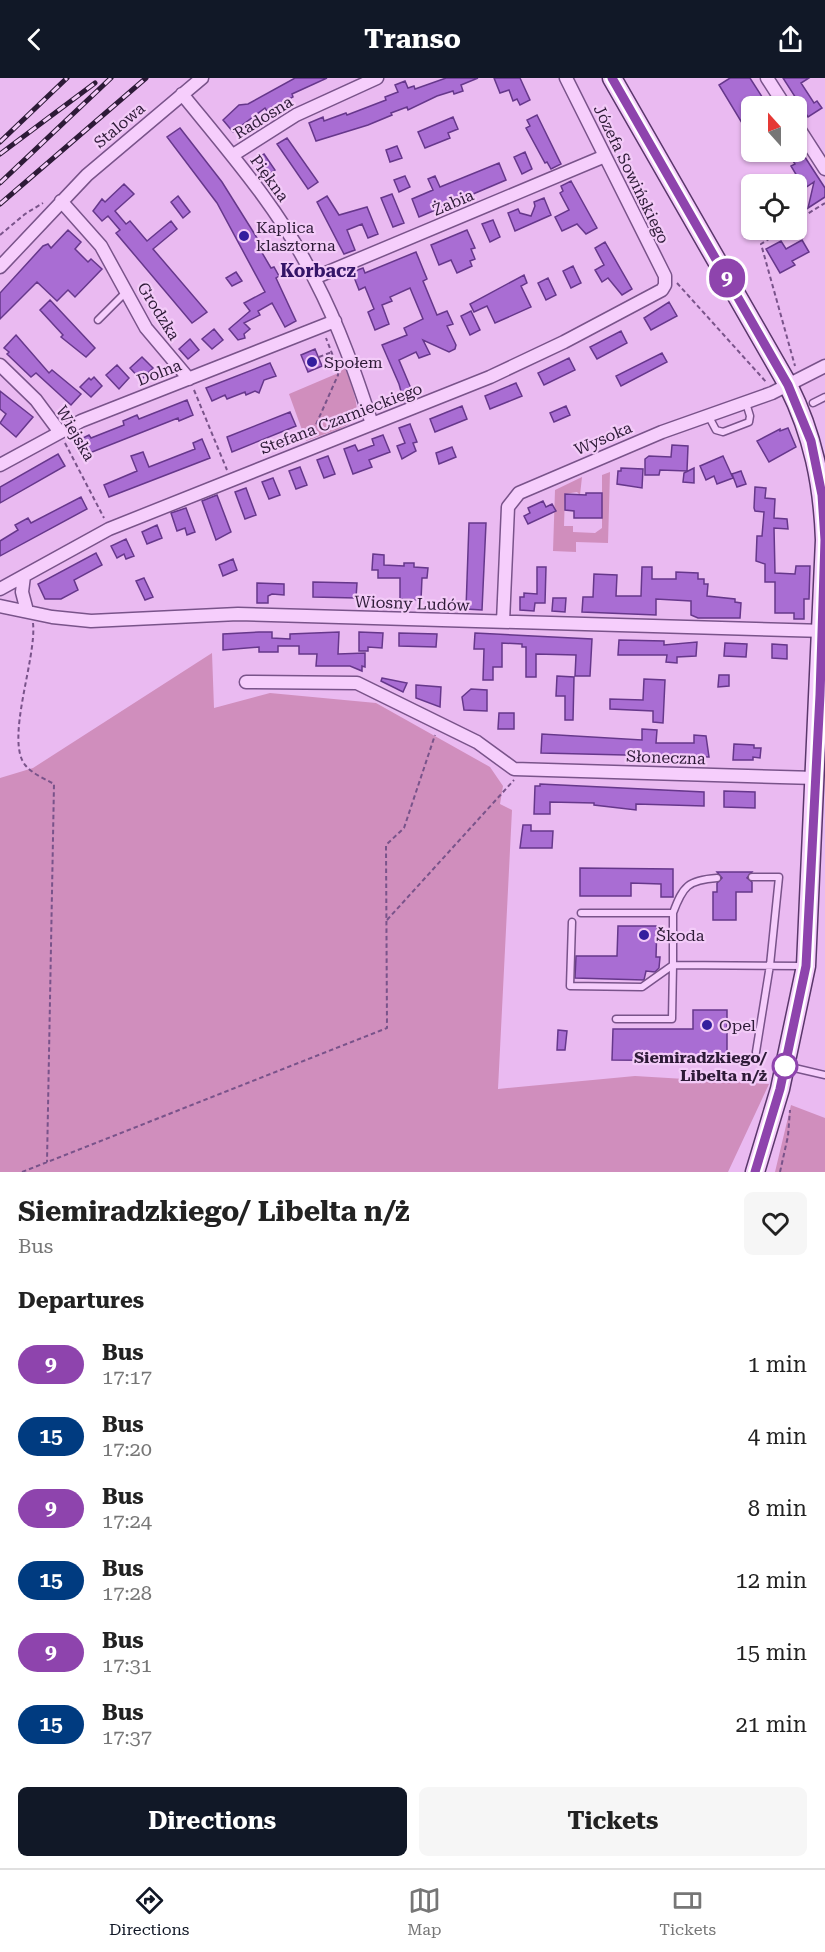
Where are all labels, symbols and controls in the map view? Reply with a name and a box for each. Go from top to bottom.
icon: back [18,23,51,56]
text: Transo [364,23,461,55]
icon: share [774,23,807,56]
street label: Radosna [230,92,297,143]
north arrow [741,96,807,162]
map controls [741,96,807,240]
street label: Stalowa [90,98,149,152]
street label: Józefa Sowińskiego [590,102,673,247]
street label: Piękna [246,151,293,206]
button: locate [741,174,807,240]
street label: Żabia [430,185,477,220]
place label: Kaplica klasztorna [256,218,336,255]
marker: Kaplica klasztorna [237,229,251,243]
line badge: 9 [708,258,746,298]
district label: Korbacz [280,260,356,281]
text: 9 [721,266,733,290]
street label: Grodzka [133,279,184,344]
place label: Społem [324,353,383,372]
street label: Dolna [134,355,184,390]
marker: Społem [305,355,319,369]
street label: Stefana Czarnieckiego [257,379,425,458]
street label: Wiejska [52,402,99,465]
street label: Wysoka [572,418,635,459]
street label: Wiosny Ludów [354,592,471,615]
street label: Słoneczna [626,747,706,768]
place label: Škoda [656,926,705,945]
marker: Škoda [637,928,651,942]
place label: Opel [719,1016,756,1035]
marker: Opel [700,1018,714,1032]
place label: Siemiradzkiego/ Libelta n/ż [634,1048,768,1085]
marker: Siemiradzkiego/ Libelta n/ż [772,1053,798,1079]
button: heart [744,1192,807,1255]
text: Siemiradzkiego/ Libelta n/ż [18,1195,409,1228]
text: Bus [18,1234,53,1258]
text: Departures [18,1288,144,1313]
text: Bus [102,1340,144,1365]
text: 9 [45,1352,57,1376]
text: 1 min [748,1352,807,1377]
text: 17:17 [102,1365,152,1389]
text: Bus [102,1412,144,1437]
text: 15 [39,1424,63,1448]
text: 4 min [748,1424,807,1449]
text: 17:20 [102,1437,152,1461]
text: Bus [102,1484,144,1509]
text: 9 [45,1496,57,1520]
text: 8 min [748,1496,807,1521]
text: 17:24 [102,1509,152,1533]
text: Bus [102,1556,144,1581]
text: 15 [39,1568,63,1592]
text: 12 min [736,1568,807,1593]
text: 17:28 [102,1581,152,1605]
text: Bus [102,1628,144,1653]
text: 9 [45,1640,57,1664]
text: 15 min [736,1640,807,1665]
text: 17:31 [102,1653,152,1677]
text: Bus [102,1700,144,1725]
text: 15 [39,1712,63,1736]
text: 21 min [736,1712,807,1737]
text: 17:37 [102,1725,152,1749]
button: Directions [18,1787,407,1856]
button: Tickets [419,1787,807,1856]
tab: Directions [109,1884,189,1939]
tab: Map [407,1884,441,1939]
tab: Tickets [659,1884,716,1939]

